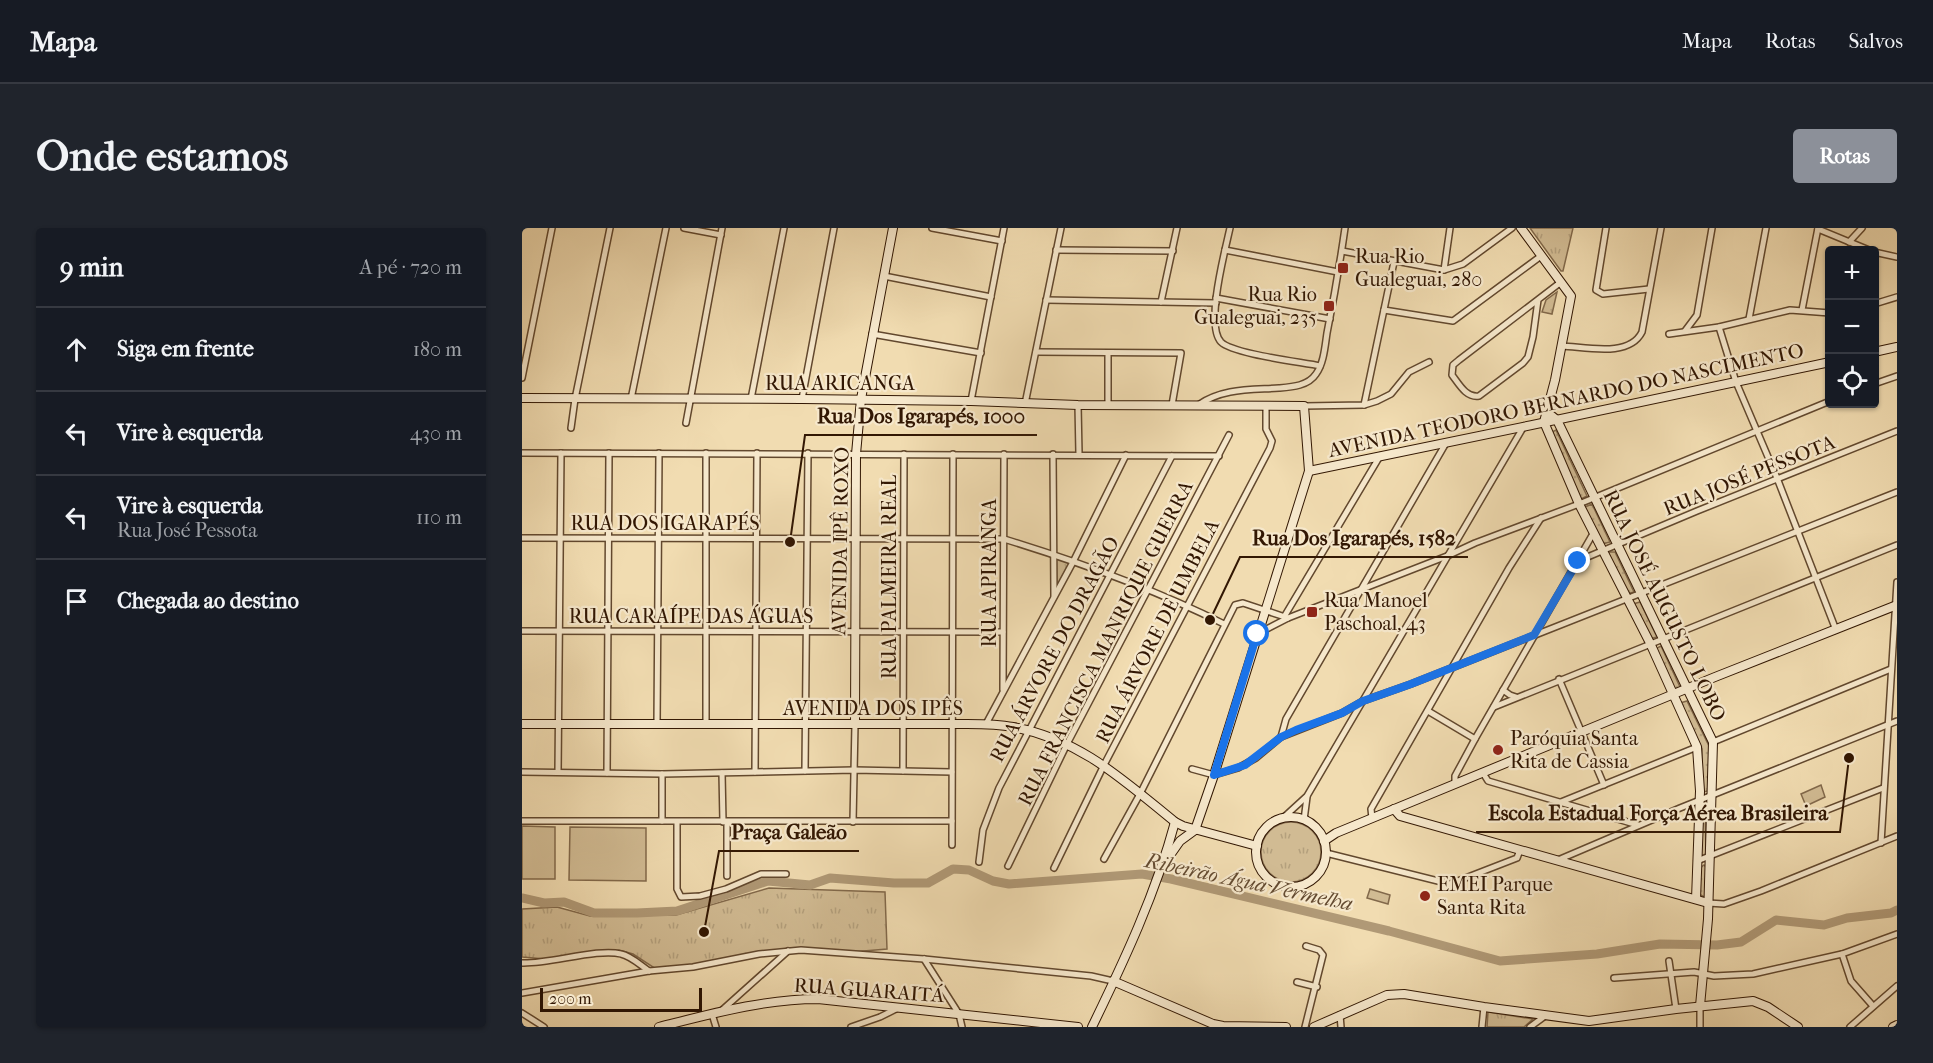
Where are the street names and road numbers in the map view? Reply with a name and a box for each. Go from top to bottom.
street label: AVENIDA TEODORO BERNARDO DO NASCIMENTO [1325,339,1806,462]
street label: RUA ARICANGA [765,372,916,395]
street label: RUA JOSÉ PESSOTA [1660,429,1839,520]
street label: AVENIDA IPÊ ROXO [826,447,854,636]
street label: RUA PALMEIRA REAL [878,475,901,679]
street label: RUA FRANCISCA MANRIQUE GUERRA [1013,476,1198,810]
street label: RUA JOSÉ AUGUSTO LOBO [1598,485,1732,725]
street label: RUA APIRANGA [978,498,1001,647]
street label: RUA DOS IGARAPÉS [571,511,760,535]
street label: RUA ÁRVORE DE UMBELA [1090,514,1224,747]
street label: RUA ÁRVORE DO DRAGÃO [984,532,1124,766]
street label: RUA CARAÍPE DAS ÁGUAS [569,604,813,628]
street label: AVENIDA DOS IPÊS [782,696,963,720]
street label: RUA GUARAITÁ [793,973,946,1007]

